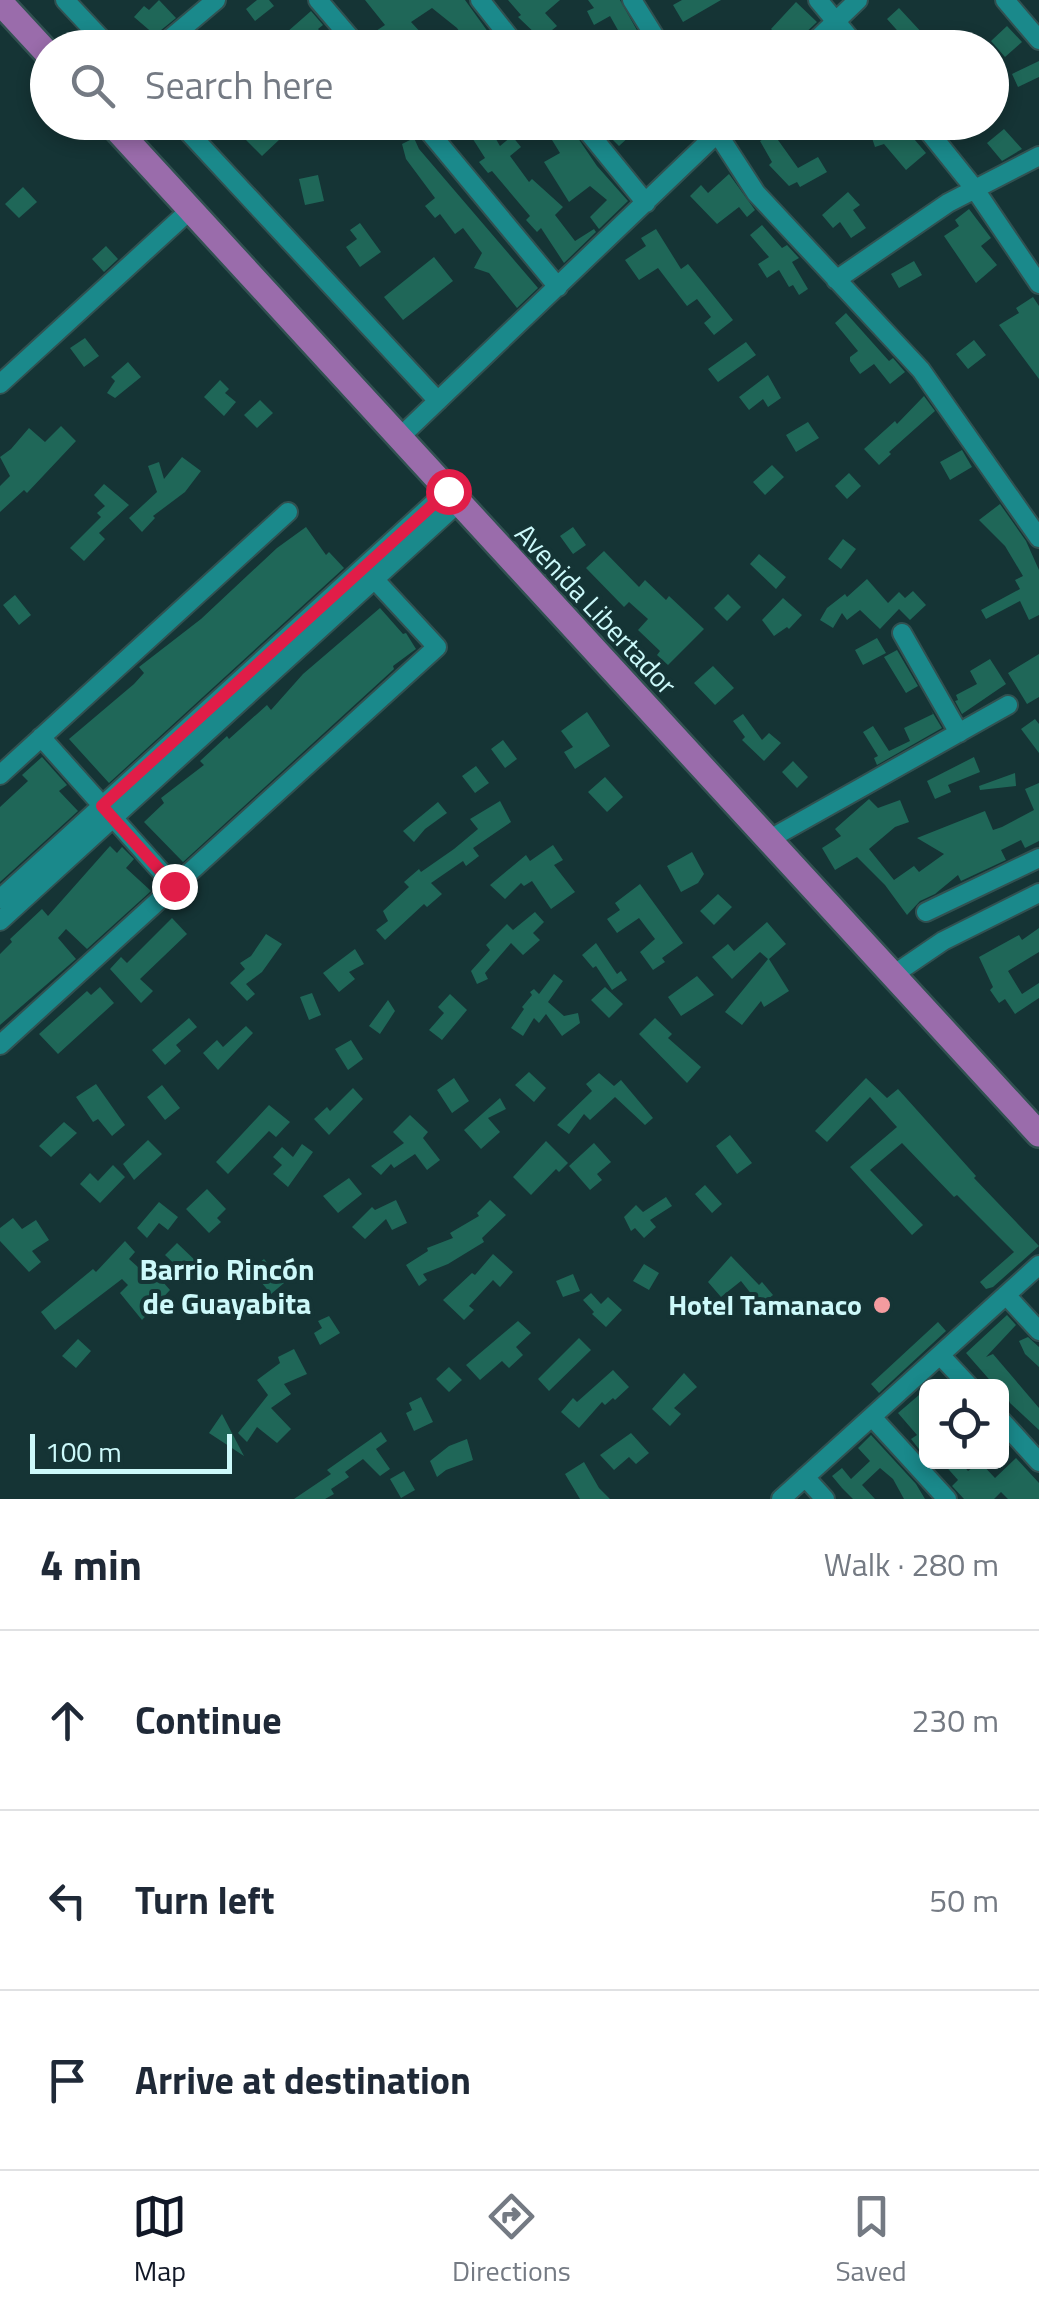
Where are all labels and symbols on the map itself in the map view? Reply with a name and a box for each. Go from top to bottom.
route start [426,469,472,515]
street label: Avenida Libertador [505,513,688,704]
route end [152,864,198,910]
district label: Barrio Rincón de Guayabita [140,1246,314,1326]
place label: Hotel Tamanaco [668,1283,862,1326]
marker: Hotel Tamanaco [871,1294,893,1316]
scale bar [30,1429,232,1474]

